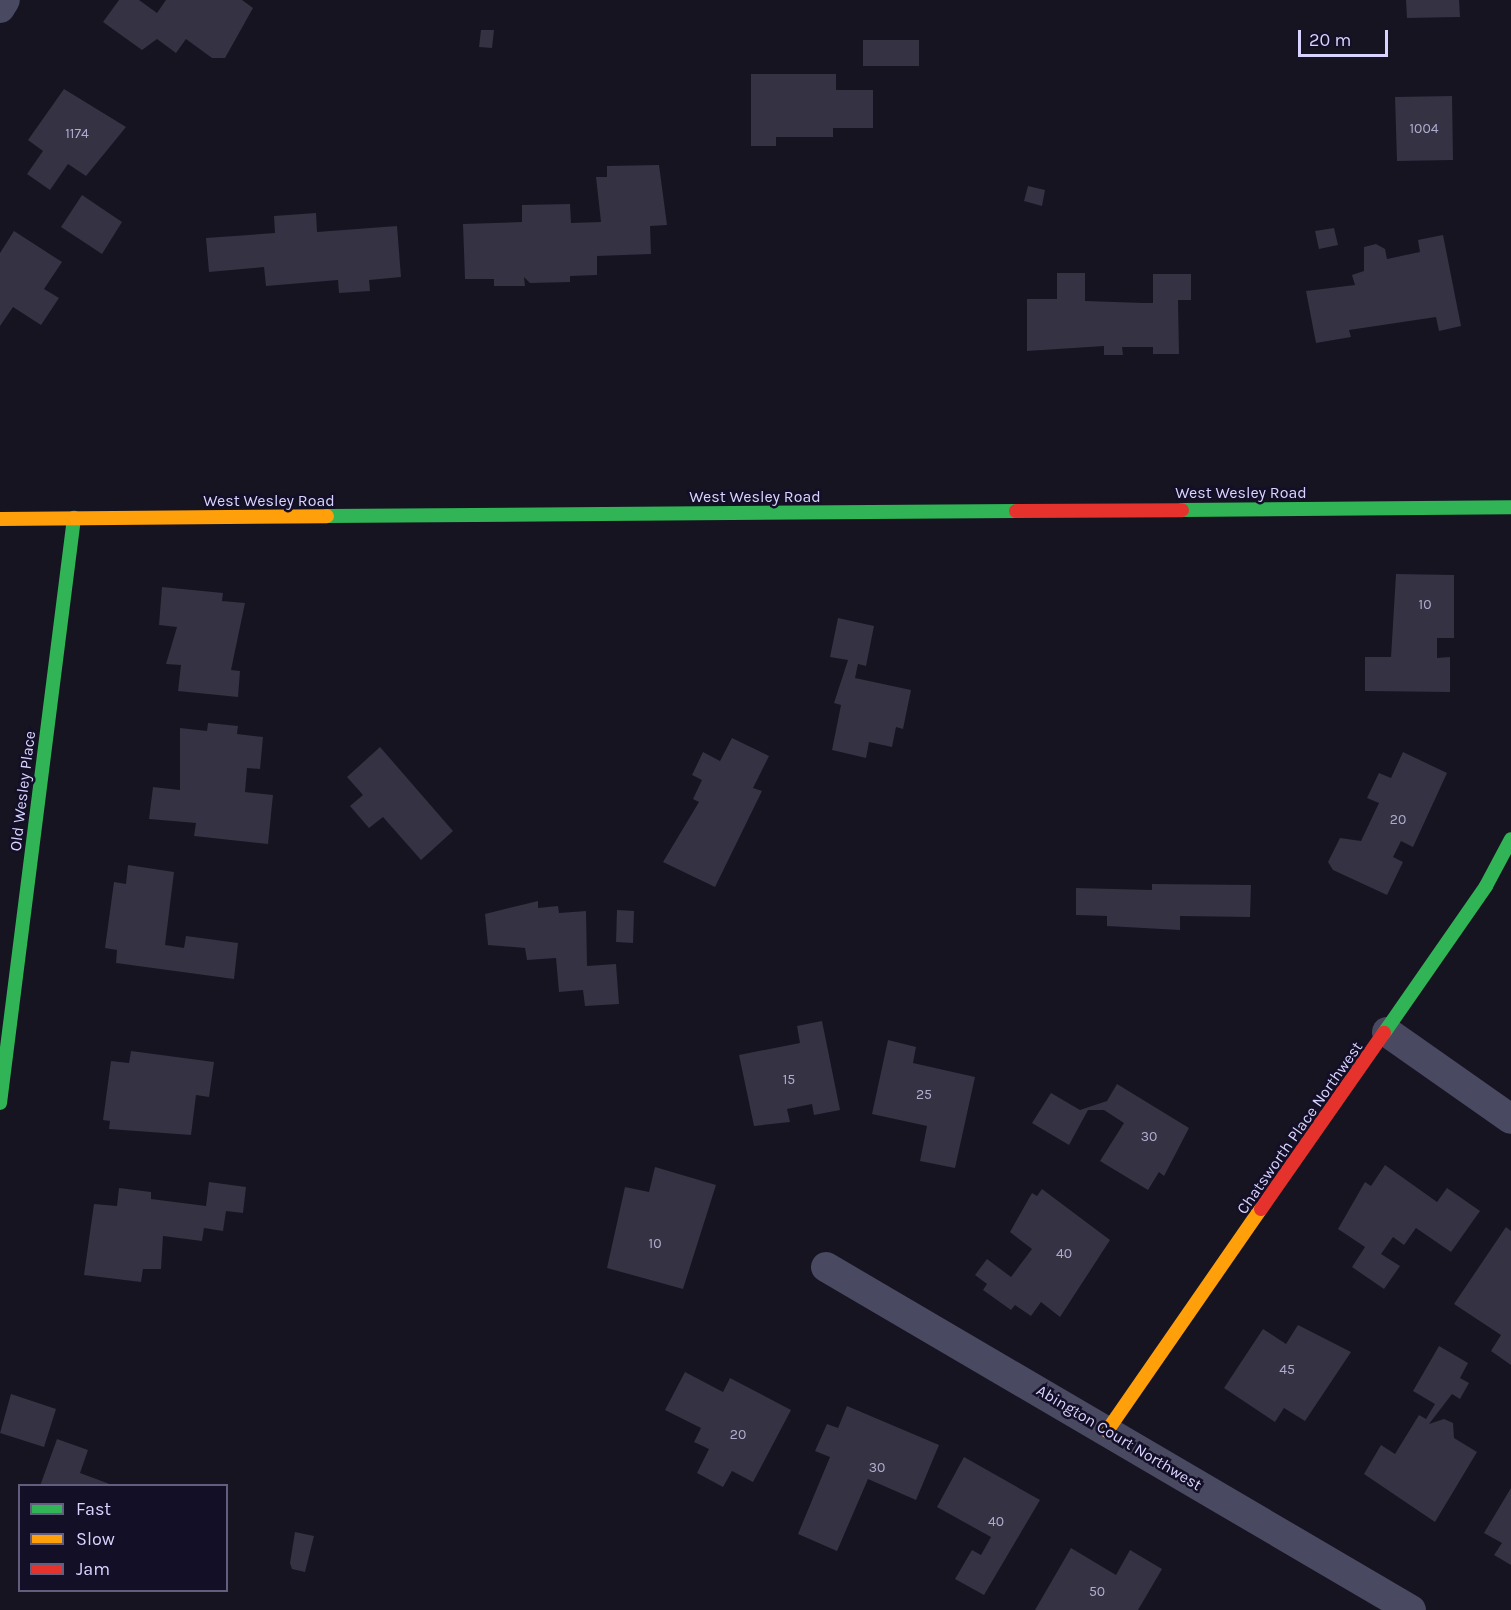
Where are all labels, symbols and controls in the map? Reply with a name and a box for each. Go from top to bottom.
scale bar [1301,18,1391,56]
text: 20 m [1309,29,1351,51]
house number: 1004 [1409,121,1439,137]
house number: 1174 [65,126,89,142]
street label: West Wesley Road [1175,483,1307,503]
street label: West Wesley Road [689,487,821,507]
street label: West Wesley Road [203,491,335,511]
house number: 10 [1419,597,1431,613]
street label: Old Wesley Place [6,730,40,852]
house number: 20 [1390,812,1406,828]
street label: Chatsworth Place Northwest [1233,1038,1367,1218]
house number: 15 [783,1072,795,1088]
house number: 25 [916,1087,932,1103]
house number: 30 [1141,1129,1157,1145]
house number: 10 [649,1236,661,1252]
house number: 40 [1056,1246,1072,1262]
house number: 45 [1279,1362,1295,1378]
street label: Abington Court Northwest [1033,1381,1205,1495]
house number: 20 [730,1427,746,1443]
house number: 30 [869,1460,885,1476]
legend [18,1484,228,1592]
text: Fast [76,1498,111,1520]
house number: 40 [988,1514,1004,1530]
text: Slow [76,1528,115,1550]
text: Jam [76,1558,110,1580]
house number: 50 [1089,1584,1105,1600]

